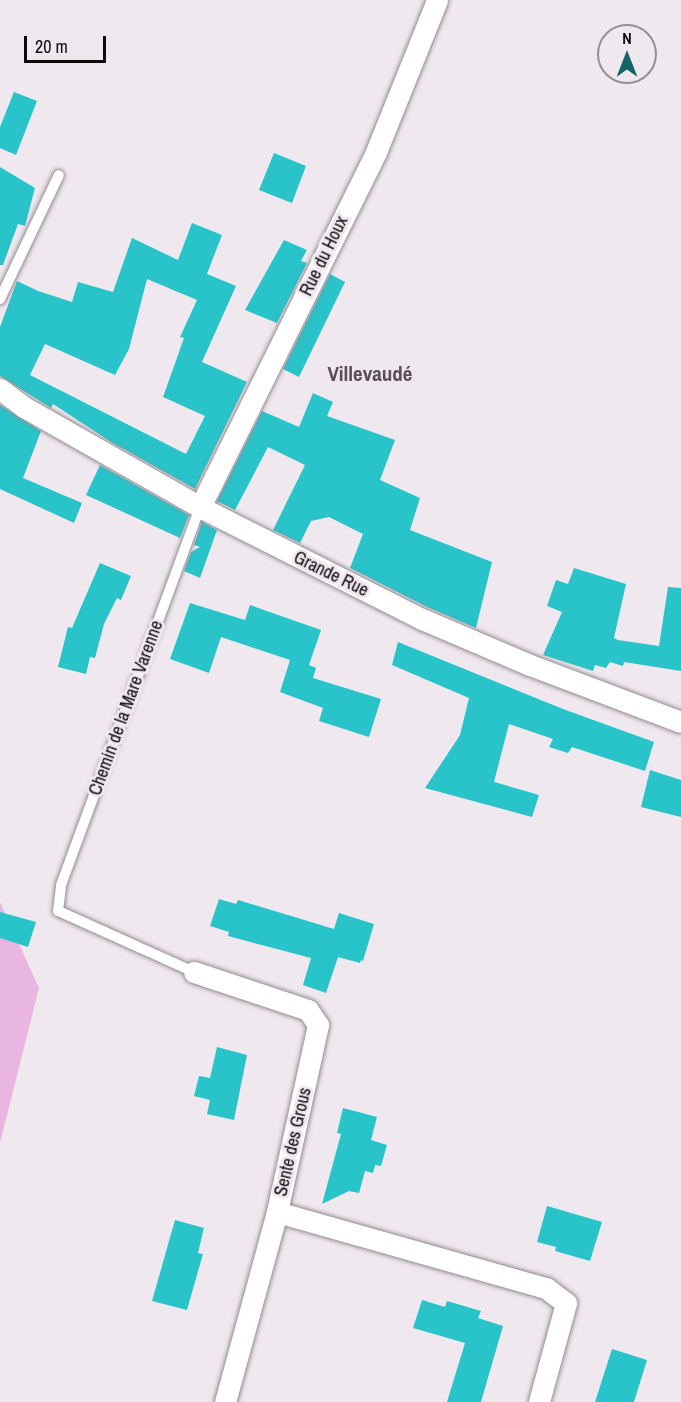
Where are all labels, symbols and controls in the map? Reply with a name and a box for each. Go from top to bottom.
scale bar [27,24,110,62]
north arrow [597,24,657,84]
text: N [622,27,632,49]
text: 20 m [35,34,68,59]
street label: Rue du Houx [295,213,353,299]
district label: Villevaudé [328,361,412,387]
street label: Grande Rue [290,547,372,601]
street label: Chemin de la Mare Varenne [84,618,168,798]
street label: Sente des Grous [270,1086,316,1198]

